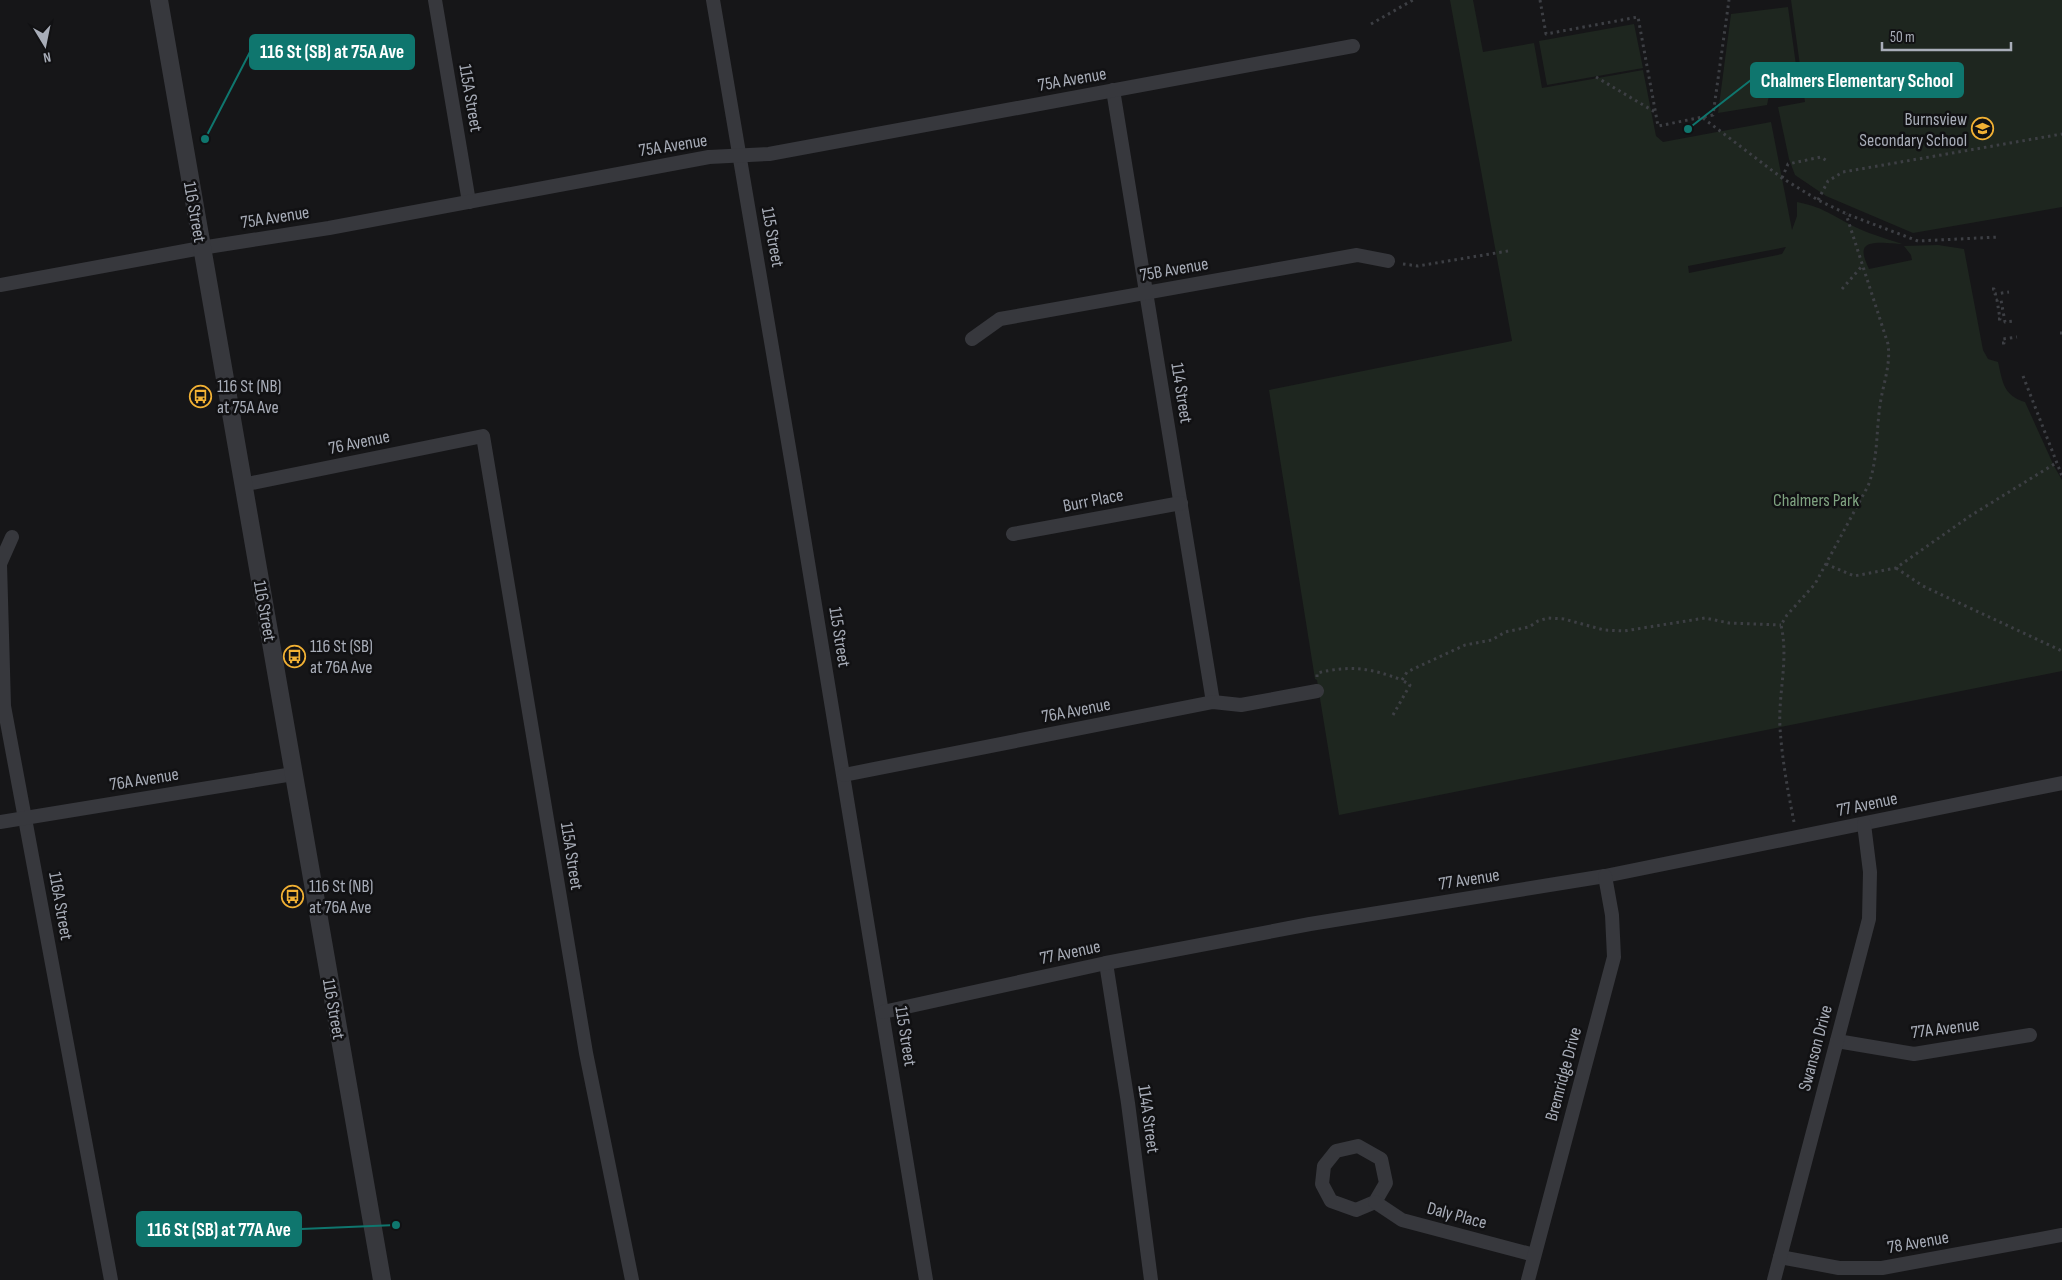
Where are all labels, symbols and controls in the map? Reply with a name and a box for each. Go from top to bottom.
north arrow [20,20,70,70]
scale bar [1882,20,2011,52]
text: 50 m [1890,28,1915,47]
callout: 116 St (SB) at 75A Ave [250,35,414,69]
text: 116 St (SB) at 75A Ave [260,41,404,64]
text: N [42,48,52,66]
street label: 115A Street [454,63,487,134]
street label: 75A Avenue [1036,63,1108,96]
callout: Chalmers Elementary School [1751,63,1963,97]
text: Chalmers Elementary School [1761,70,1953,93]
place label: Burnsview Secondary School [1859,109,1967,151]
school or university icon: Burnsview Secondary School [1971,117,1995,141]
street label: 75A Avenue [637,130,709,161]
street label: 116 Street [179,180,210,245]
street label: 75A Avenue [239,202,311,233]
street label: 115 Street [757,205,788,269]
street label: 75B Avenue [1138,253,1210,286]
street label: 114 Street [1166,361,1197,425]
place label: 116 St (NB) at 75A Ave [217,376,281,418]
bus stop icon: 116 St (NB) at 75A Ave [189,384,213,408]
street label: 76 Avenue [327,426,392,459]
street label: Burr Place [1061,484,1125,517]
park label: Chalmers Park [1773,490,1859,511]
street label: 116 Street [249,579,280,644]
street label: 115 Street [824,605,855,669]
place label: 116 St (SB) at 76A Ave [310,636,373,678]
bus stop icon: 116 St (SB) at 76A Ave [282,644,306,668]
street label: 76A Avenue [1040,694,1112,727]
street label: 76A Avenue [108,764,180,795]
street label: 77 Avenue [1835,788,1899,821]
street label: 115A Street [556,821,587,892]
street label: 77 Avenue [1437,864,1501,895]
street label: 116A Street [44,870,77,942]
place label: 116 St (NB) at 76A Ave [309,876,373,918]
bus stop icon: 116 St (NB) at 76A Ave [281,884,305,908]
street label: 77 Avenue [1038,936,1102,969]
street label: 116 Street [318,977,349,1042]
street label: Swanson Drive [1794,1003,1837,1093]
street label: 115 Street [890,1004,921,1068]
street label: 77A Avenue [1910,1014,1980,1043]
street label: Bremridge Drive [1541,1025,1586,1123]
street label: 114A Street [1133,1084,1164,1155]
street label: Daly Place [1425,1197,1489,1234]
callout: 116 St (SB) at 77A Ave [137,1212,301,1246]
text: 116 St (SB) at 77A Ave [147,1219,291,1242]
street label: 78 Avenue [1886,1227,1950,1258]

